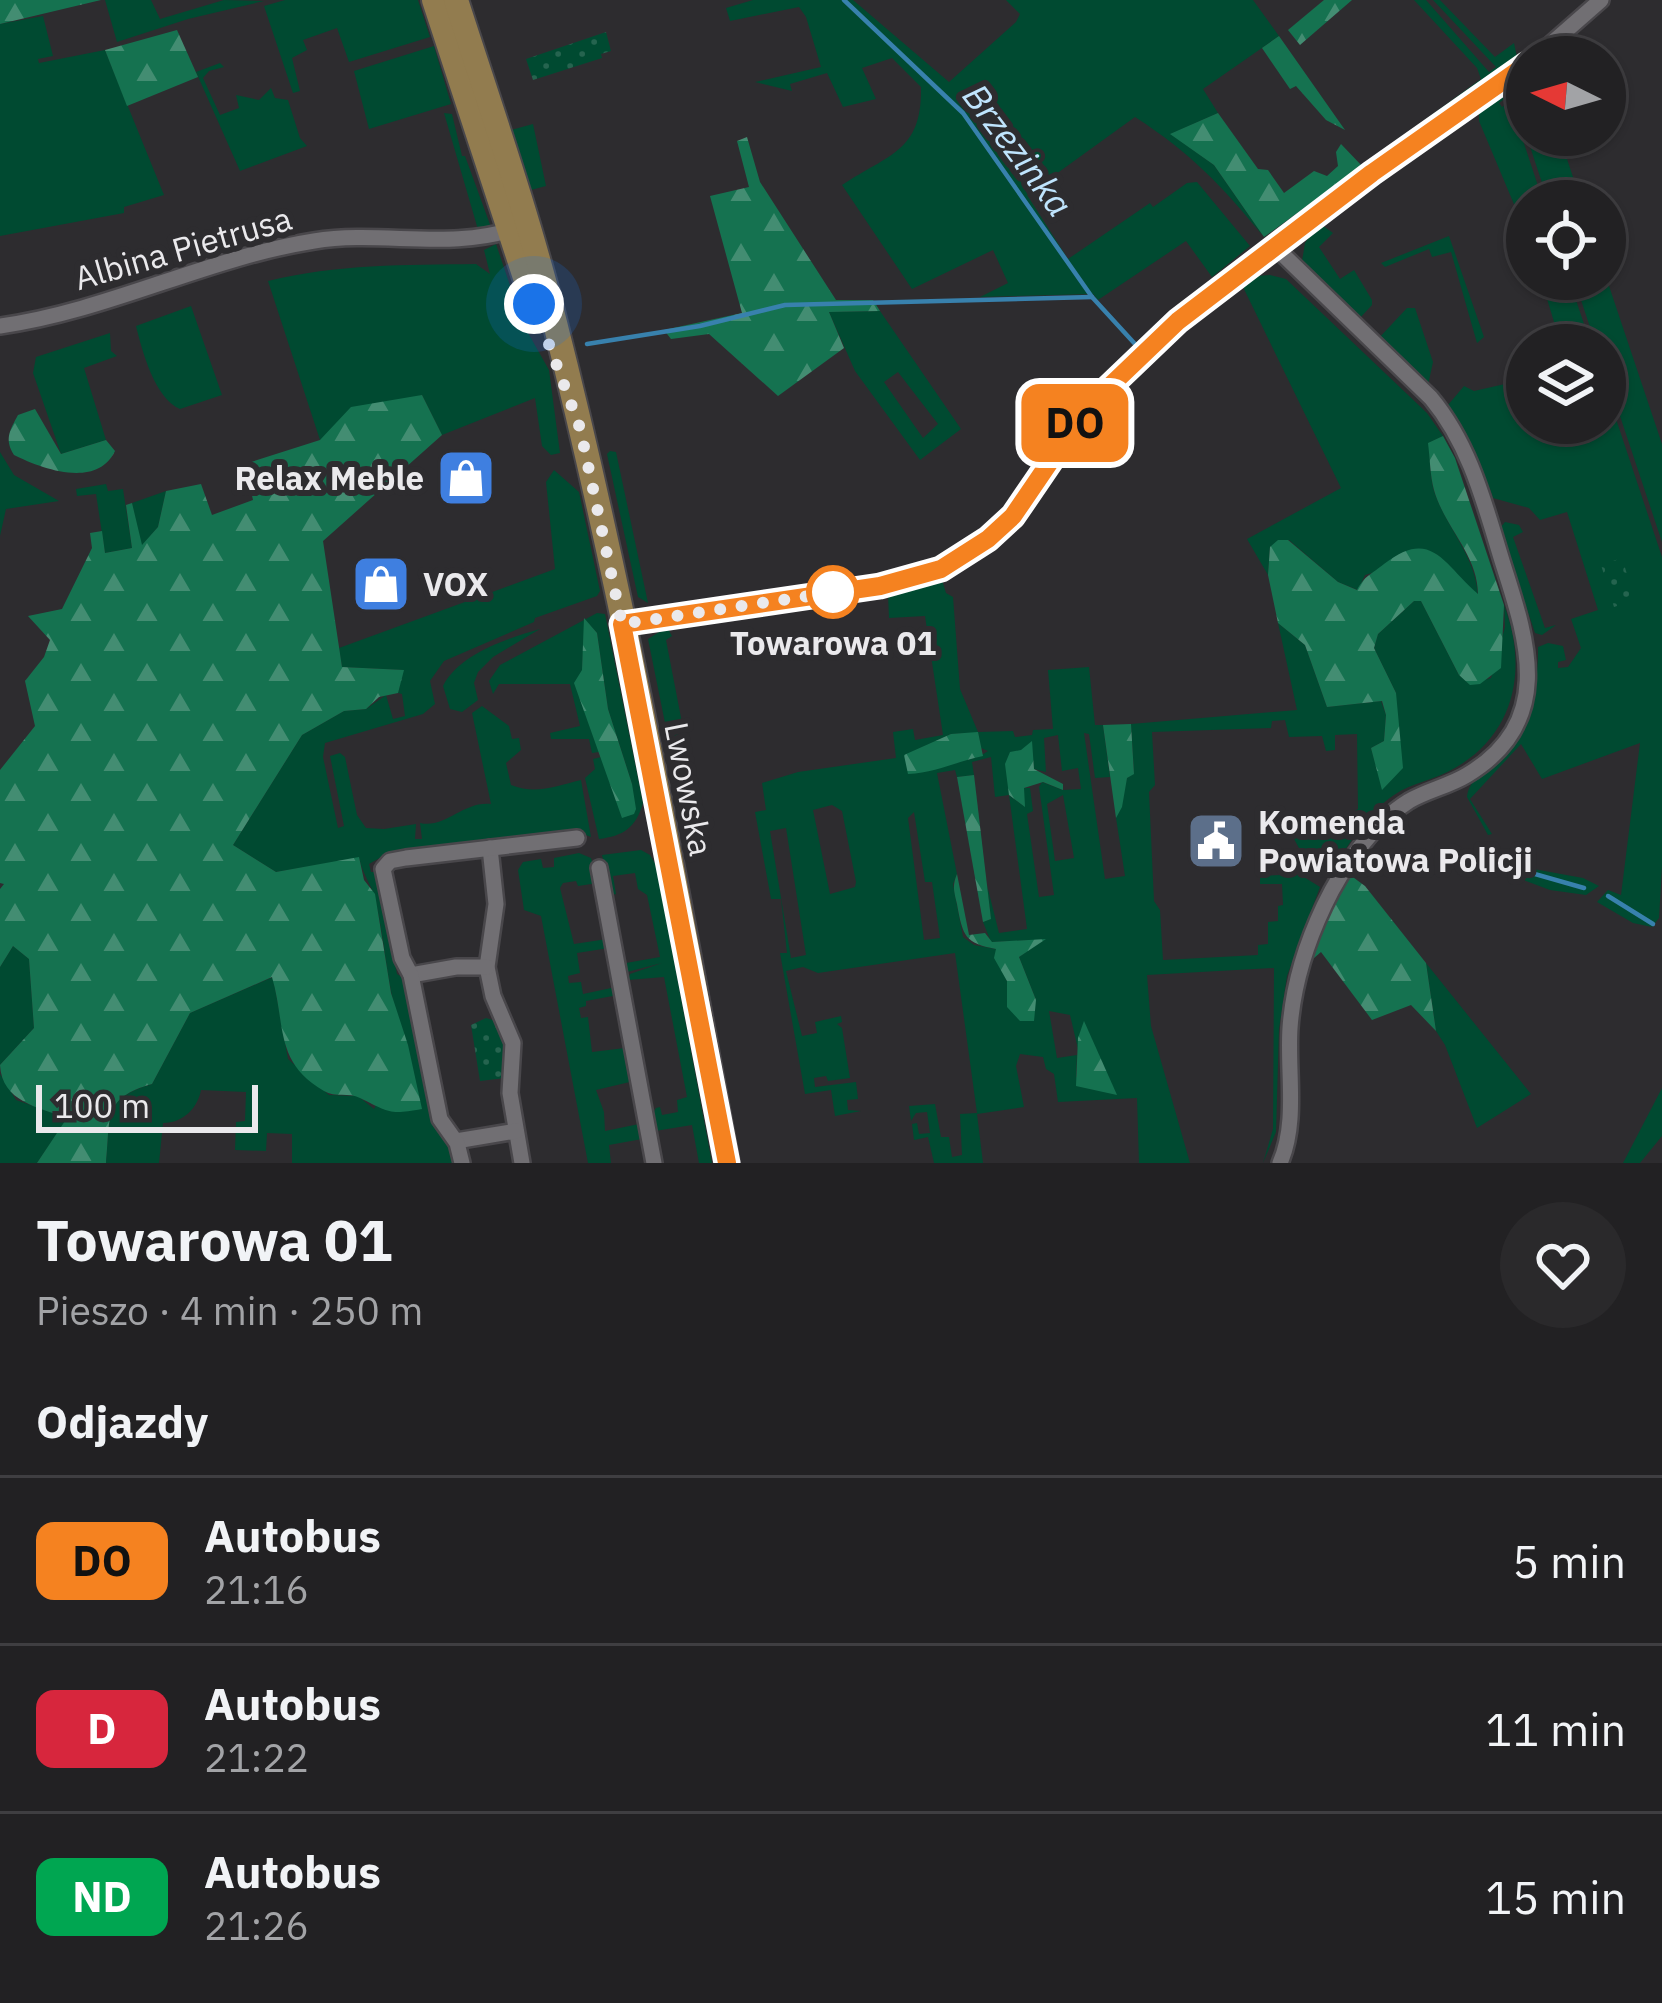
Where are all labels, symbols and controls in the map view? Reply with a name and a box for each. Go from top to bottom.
north arrow [1506,36,1626,156]
map controls [1506,36,1626,444]
water label: Brzezinka [953,74,1084,226]
button: locate [1506,180,1626,300]
street label: Albina Pietrusa [69,196,297,299]
your location [504,274,564,334]
button: layers [1506,324,1626,444]
line badge: DO [1021,384,1129,462]
text: DO [1045,395,1105,450]
shop icon: Relax Meble [435,447,497,509]
place label: Relax Meble [234,456,424,499]
shop icon: VOX [350,553,412,615]
place label: VOX [423,562,488,605]
marker: Towarowa 01 [808,567,858,617]
place label: Towarowa 01 [730,621,936,664]
street label: Lwowska [655,718,723,859]
place label: Komenda Powiatowa Policji [1258,800,1533,881]
public building icon: Komenda Powiatowa Policji [1185,810,1247,872]
scale bar [36,1079,258,1132]
text: 100 m [54,1084,150,1127]
button: heart [1500,1202,1626,1328]
text: Towarowa 01 [36,1203,392,1277]
text: Pieszo · 4 min · 250 m [36,1285,423,1336]
text: Odjazdy [36,1392,208,1450]
text: Autobus [204,1506,381,1564]
text: 5 min [1512,1532,1626,1590]
text: DO [72,1533,132,1588]
text: 21:16 [204,1564,309,1615]
text: Autobus [204,1674,381,1732]
text: 11 min [1485,1700,1626,1758]
text: D [87,1701,117,1756]
text: 21:22 [204,1732,309,1783]
text: Autobus [204,1842,381,1900]
text: 15 min [1485,1868,1626,1926]
text: ND [72,1869,132,1924]
text: 21:26 [204,1900,309,1951]

